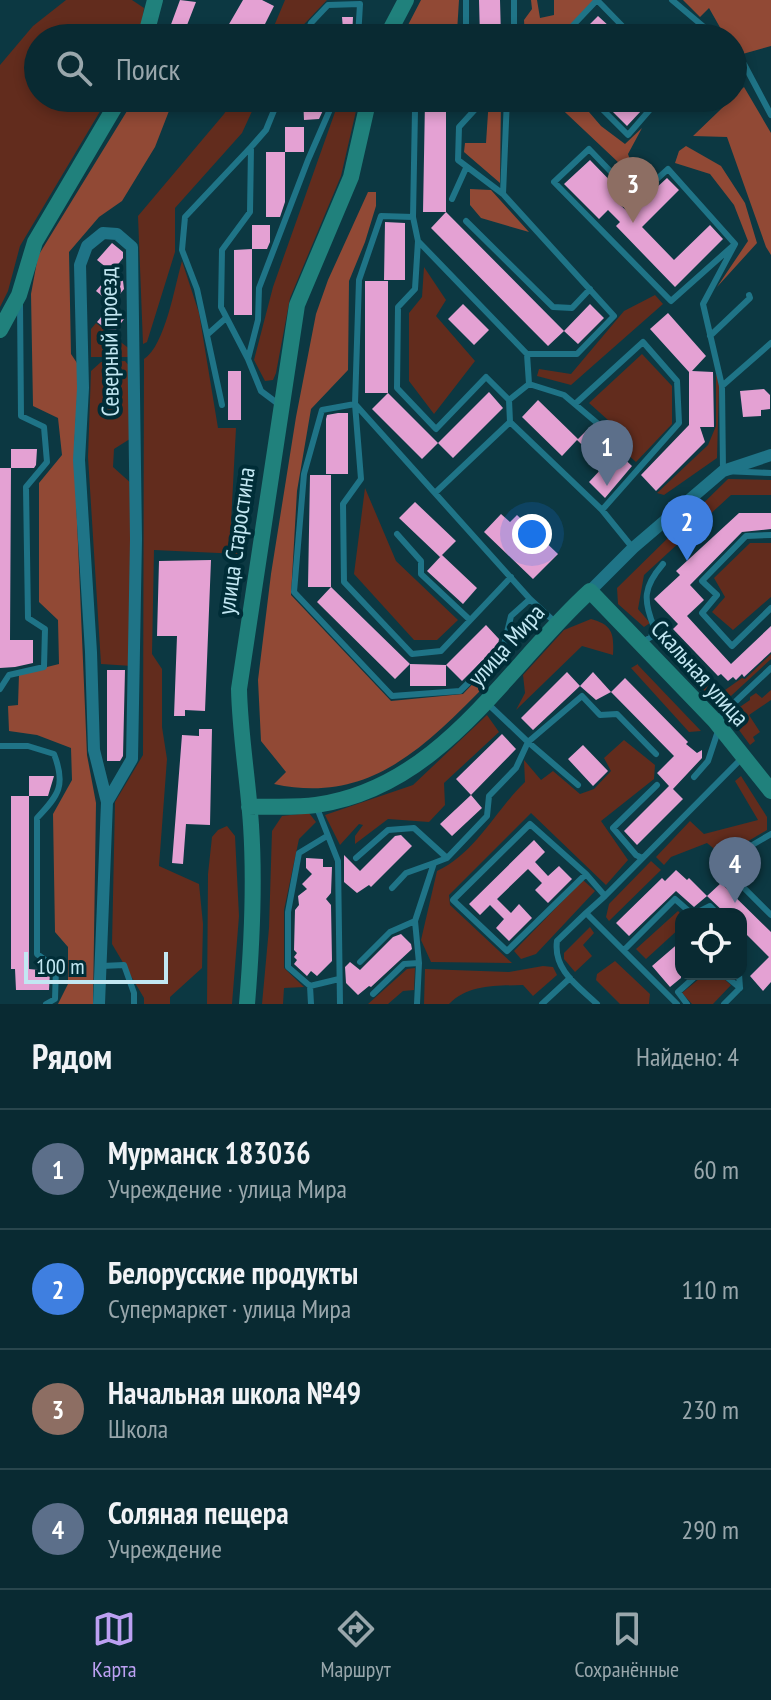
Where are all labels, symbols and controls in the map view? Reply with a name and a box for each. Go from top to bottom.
search box [24,24,747,112]
icon: search [52,46,96,90]
text: Поиск [116,49,180,88]
pin: 3 [607,157,659,223]
street label: Северный проезд [92,267,126,417]
pin: 1 [581,420,633,486]
street label: улица Старостина [210,465,262,617]
pin: 2 [661,495,713,561]
your location [512,514,552,554]
street label: улица Мира [461,597,551,693]
street label: Скальная улица [644,614,756,732]
pin: 4 [709,837,761,903]
map controls [675,908,747,980]
button: locate [675,908,747,980]
scale bar [24,948,168,984]
text: 100 m [36,952,85,980]
text: Рядом [32,1034,112,1078]
text: Найдено: 4 [636,1040,739,1073]
text: Мурманск 183036 [108,1133,311,1172]
text: 1 [52,1153,64,1186]
text: 60 m [693,1153,739,1186]
text: Учреждение · улица Мира [108,1172,347,1205]
text: Белорусские продукты [108,1253,358,1292]
text: 2 [52,1273,64,1306]
text: 110 m [681,1273,739,1306]
text: Супермаркет · улица Мира [108,1292,351,1325]
text: Начальная школа №49 [108,1373,361,1412]
text: 3 [52,1393,64,1426]
text: 230 m [681,1393,739,1426]
text: Школа [108,1412,168,1445]
text: Соляная пещера [108,1493,289,1532]
text: 4 [52,1513,64,1546]
text: 290 m [681,1513,739,1546]
text: Учреждение [108,1532,222,1565]
tab: Карта [92,1607,137,1683]
tab: Маршрут [320,1607,391,1683]
tab: Сохранённые [574,1607,679,1683]

